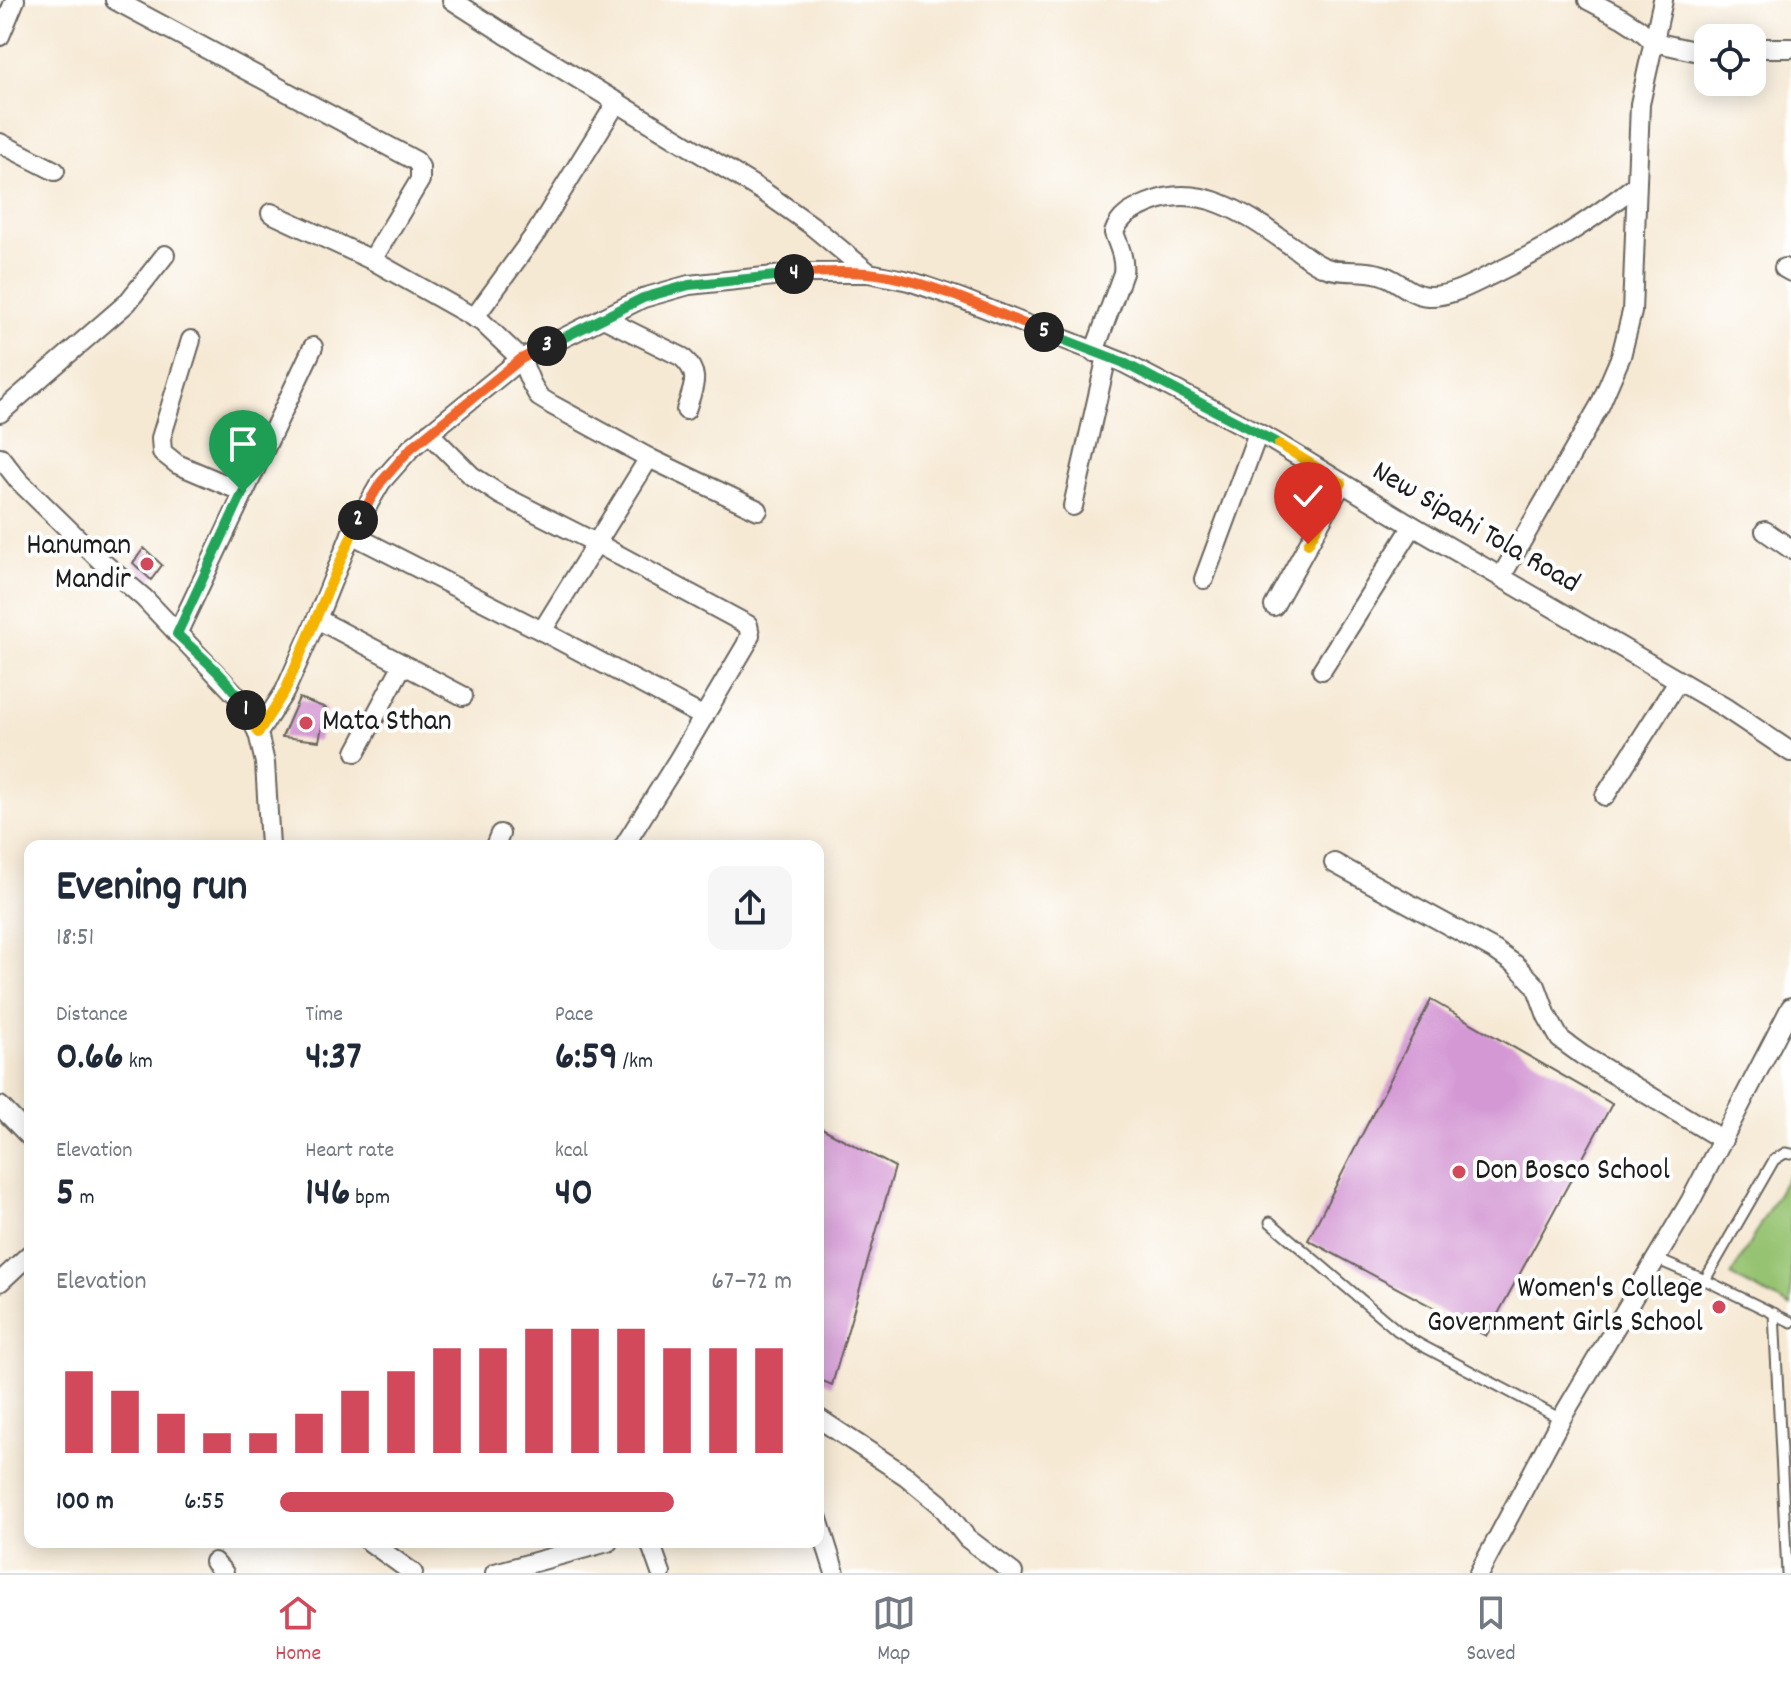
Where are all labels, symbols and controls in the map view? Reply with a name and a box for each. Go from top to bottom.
map controls [1694,24,1766,96]
button: locate [1694,24,1766,96]
pin: 4 [774,254,814,294]
text: 4 [789,258,799,289]
pin: 5 [1024,312,1064,352]
text: 5 [1039,316,1049,347]
pin: 3 [527,326,567,366]
text: 3 [542,330,552,361]
pin [209,410,277,492]
icon: arrive [221,422,265,466]
street label: New Sipahi Tola Road [1363,452,1587,606]
pin [1274,462,1342,544]
icon: check [1286,474,1330,518]
pin: 2 [338,500,378,540]
text: 2 [353,504,363,535]
place label: Hanuman Mandir [26,526,131,603]
marker: Hanuman Mandir [138,555,156,573]
pin: 1 [226,690,266,730]
text: 1 [244,694,248,725]
place label: Mata Sthan [322,702,452,745]
marker: Mata Sthan [297,714,315,732]
text: Evening run [56,858,247,921]
button: share [708,866,792,950]
text: 18:51 [56,920,94,957]
text: Distance [56,1000,128,1031]
text: Time [305,1000,343,1031]
text: Pace [555,1000,594,1031]
text: 0.66 [56,1031,124,1088]
text: 4:37 [305,1031,362,1088]
text: 6:59 [555,1031,618,1088]
text: km [124,1047,153,1078]
text: /km [618,1047,653,1078]
text: Elevation [56,1136,133,1167]
text: Heart rate [305,1136,394,1167]
text: kcal [555,1136,588,1167]
place label: Don Bosco School [1475,1151,1670,1194]
marker: Don Bosco School [1450,1163,1468,1181]
text: 5 [56,1167,75,1224]
text: 146 [305,1167,350,1224]
text: 40 [555,1167,593,1224]
text: m [75,1183,95,1214]
text: bpm [350,1183,390,1214]
text: Elevation [56,1264,146,1301]
text: 67–72 m [711,1264,792,1301]
place label: Women's College Government Girls School [1427,1269,1703,1346]
marker: Women's College Government Girls School [1710,1298,1728,1316]
text: 100 m [56,1484,114,1521]
text: 6:55 [184,1484,225,1521]
tab: Home [275,1591,321,1670]
tab: Map [872,1591,916,1670]
tab: Saved [1466,1591,1516,1670]

